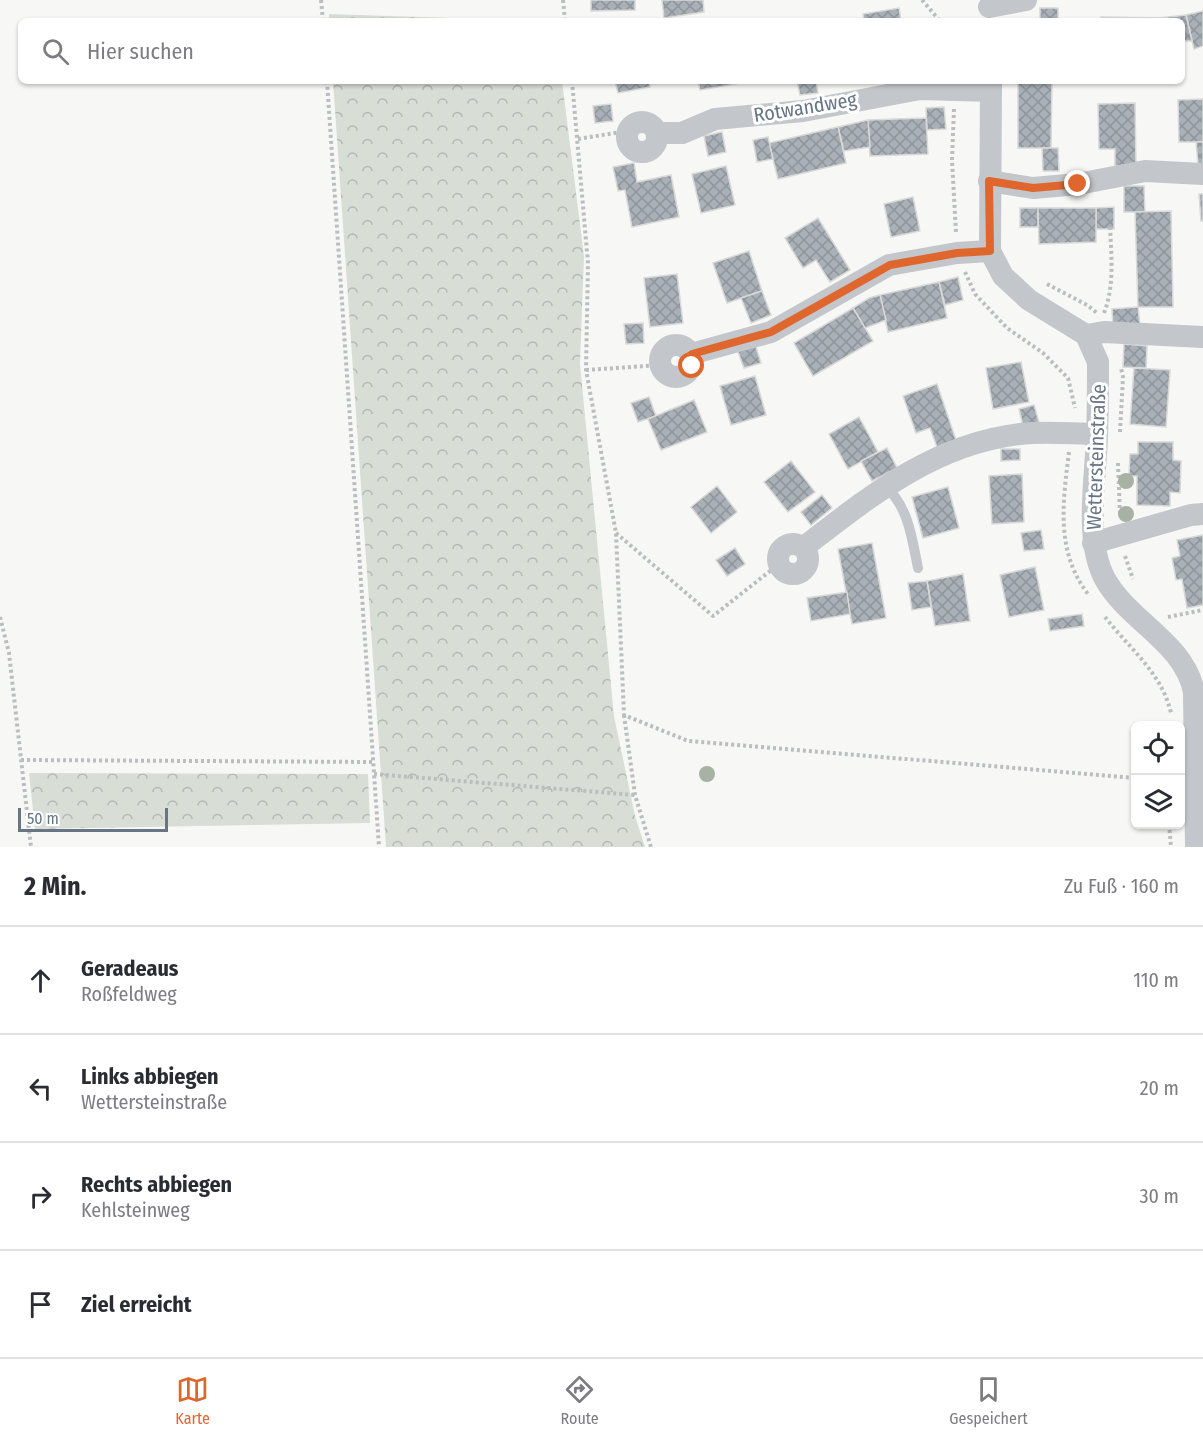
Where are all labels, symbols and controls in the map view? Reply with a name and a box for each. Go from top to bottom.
search box [18,18,1185,84]
icon: search [39,35,72,68]
text: Hier suchen [87,38,194,65]
street label: Rotwandweg [752,87,859,127]
route end [1064,170,1090,196]
route start [678,352,704,378]
street label: Wettersteinstraße [1081,384,1111,530]
map controls [1131,721,1185,829]
button: locate [1131,721,1185,775]
button: layers [1131,775,1185,829]
scale bar [18,805,168,832]
text: 50 m [27,809,59,828]
text: 2 Min. [24,871,86,902]
text: Zu Fuß · 160 m [1064,874,1179,898]
text: Geradeaus [81,955,178,982]
icon: ahead [24,964,57,997]
text: 110 m [1133,968,1179,992]
text: Roßfeldweg [81,982,177,1006]
text: Links abbiegen [81,1063,219,1090]
icon: left [24,1072,57,1105]
text: 20 m [1140,1076,1179,1100]
text: Wettersteinstraße [81,1090,227,1114]
text: Rechts abbiegen [81,1171,232,1198]
icon: right [24,1180,57,1213]
text: 30 m [1139,1184,1179,1208]
text: Kehlsteinweg [81,1198,190,1222]
icon: arrive [24,1288,57,1321]
text: Ziel erreicht [81,1291,192,1318]
tab: Karte [175,1373,210,1428]
tab: Route [561,1373,599,1428]
tab: Gespeichert [949,1373,1028,1428]

